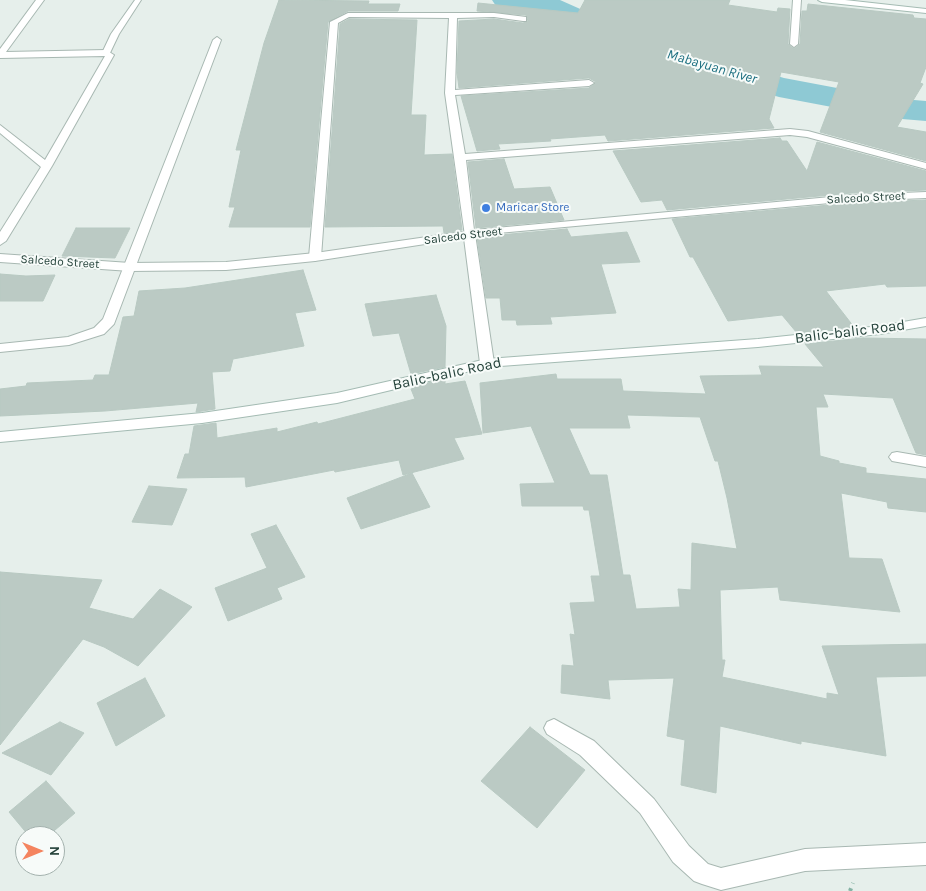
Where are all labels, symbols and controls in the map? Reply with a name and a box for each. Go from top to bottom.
water label: Mabayuan River [665,46,759,88]
street label: Salcedo Street [826,189,906,207]
place label: Maricar Store [496,201,569,215]
marker: Maricar Store [480,202,492,214]
street label: Salcedo Street [423,224,503,248]
street label: Salcedo Street [20,252,100,272]
street label: Balic-balic Road [794,316,906,348]
street label: Balic-balic Road [391,354,503,394]
north arrow [15,826,65,876]
text: N [46,846,63,856]

